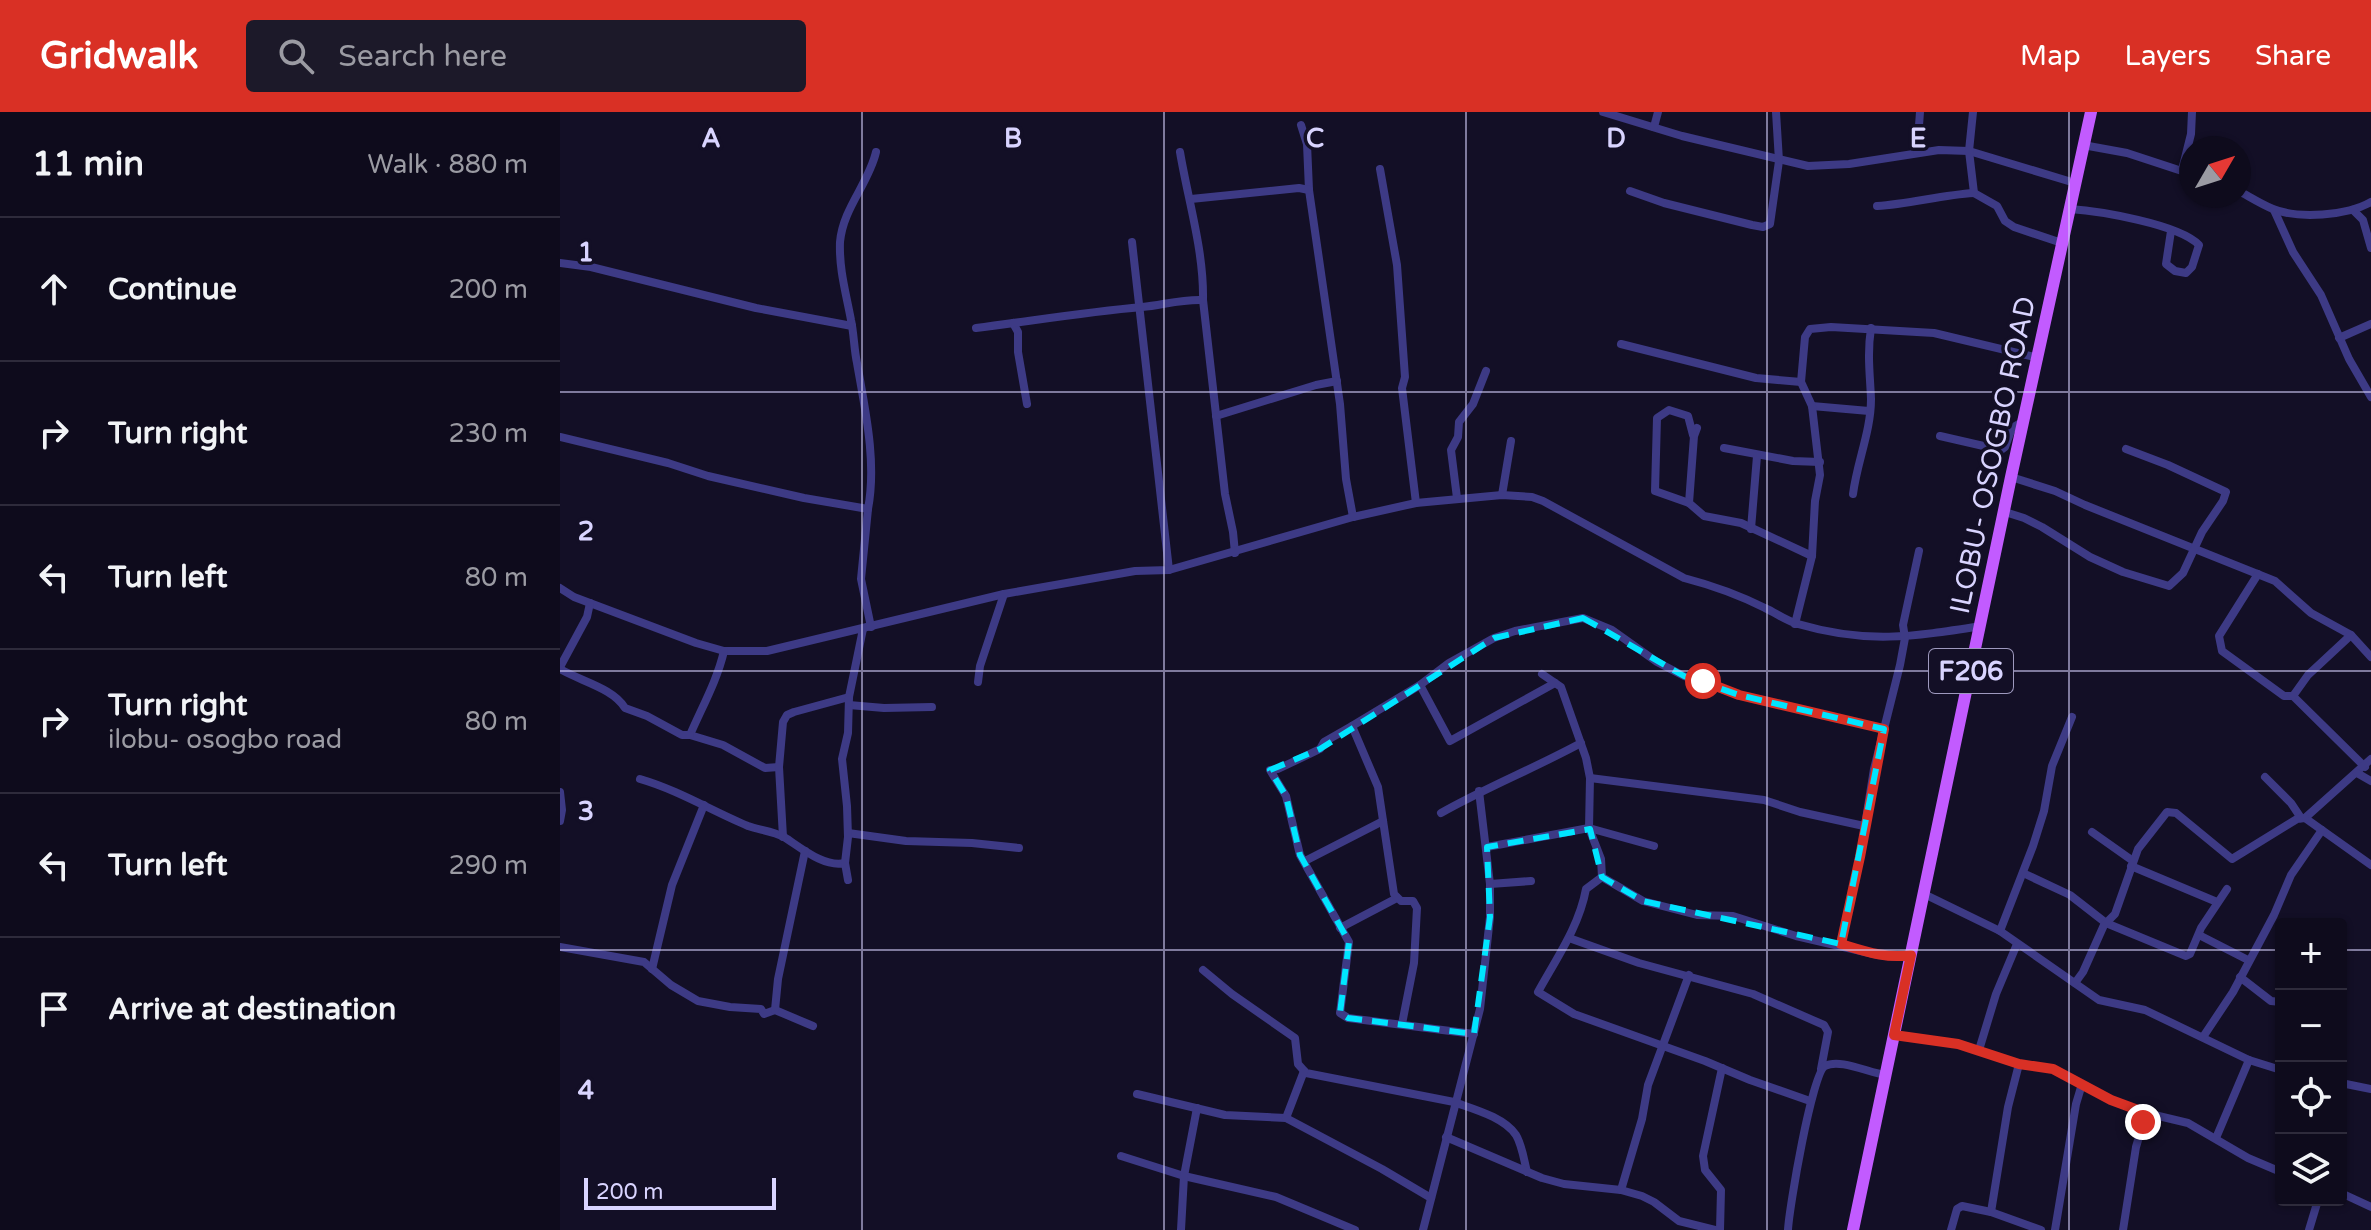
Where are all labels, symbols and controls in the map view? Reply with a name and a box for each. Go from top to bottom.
search box [246,20,806,92]
text: Gridwalk [40,33,198,79]
icon: search [274,34,318,78]
text: Search here [338,38,507,75]
text: Map [2020,39,2081,73]
text: Layers [2125,39,2211,73]
text: Share [2255,39,2331,73]
text: A [701,123,721,154]
text: B [1004,123,1022,154]
text: C [1306,123,1324,154]
text: D [1606,123,1626,154]
text: E [1910,123,1926,154]
north arrow [2179,136,2251,208]
text: 11 min [32,144,144,185]
text: Walk · 880 m [368,149,528,180]
text: 1 [578,237,594,268]
icon: ahead [32,267,76,311]
text: Continue [108,271,237,308]
text: 200 m [448,274,528,305]
street label: ILOBU- OSOGBO ROAD [1943,293,2043,617]
icon: right [32,411,76,455]
text: Turn right [108,415,248,452]
text: 230 m [448,418,528,449]
text: 2 [578,516,594,547]
icon: left [32,555,76,599]
text: Turn left [108,559,227,596]
text: 80 m [465,562,528,593]
road number: F206 [1929,649,2013,693]
route start [1685,663,1721,699]
text: Turn right [108,687,248,724]
icon: right [32,699,76,743]
text: 80 m [465,706,528,737]
text: ilobu- osogbo road [108,724,342,755]
text: 3 [578,796,594,827]
icon: left [32,843,76,887]
text: Turn left [108,847,227,884]
text: 290 m [448,850,528,881]
map controls [2275,918,2347,1206]
button: + [2275,918,2347,990]
icon: arrive [32,987,76,1031]
button: − [2275,990,2347,1062]
text: Arrive at destination [108,991,396,1028]
button: locate [2275,1062,2347,1134]
text: 4 [578,1075,594,1106]
route end [2125,1104,2161,1140]
button: layers [2275,1134,2347,1206]
scale bar [584,1174,776,1210]
text: 200 m [596,1179,663,1205]

